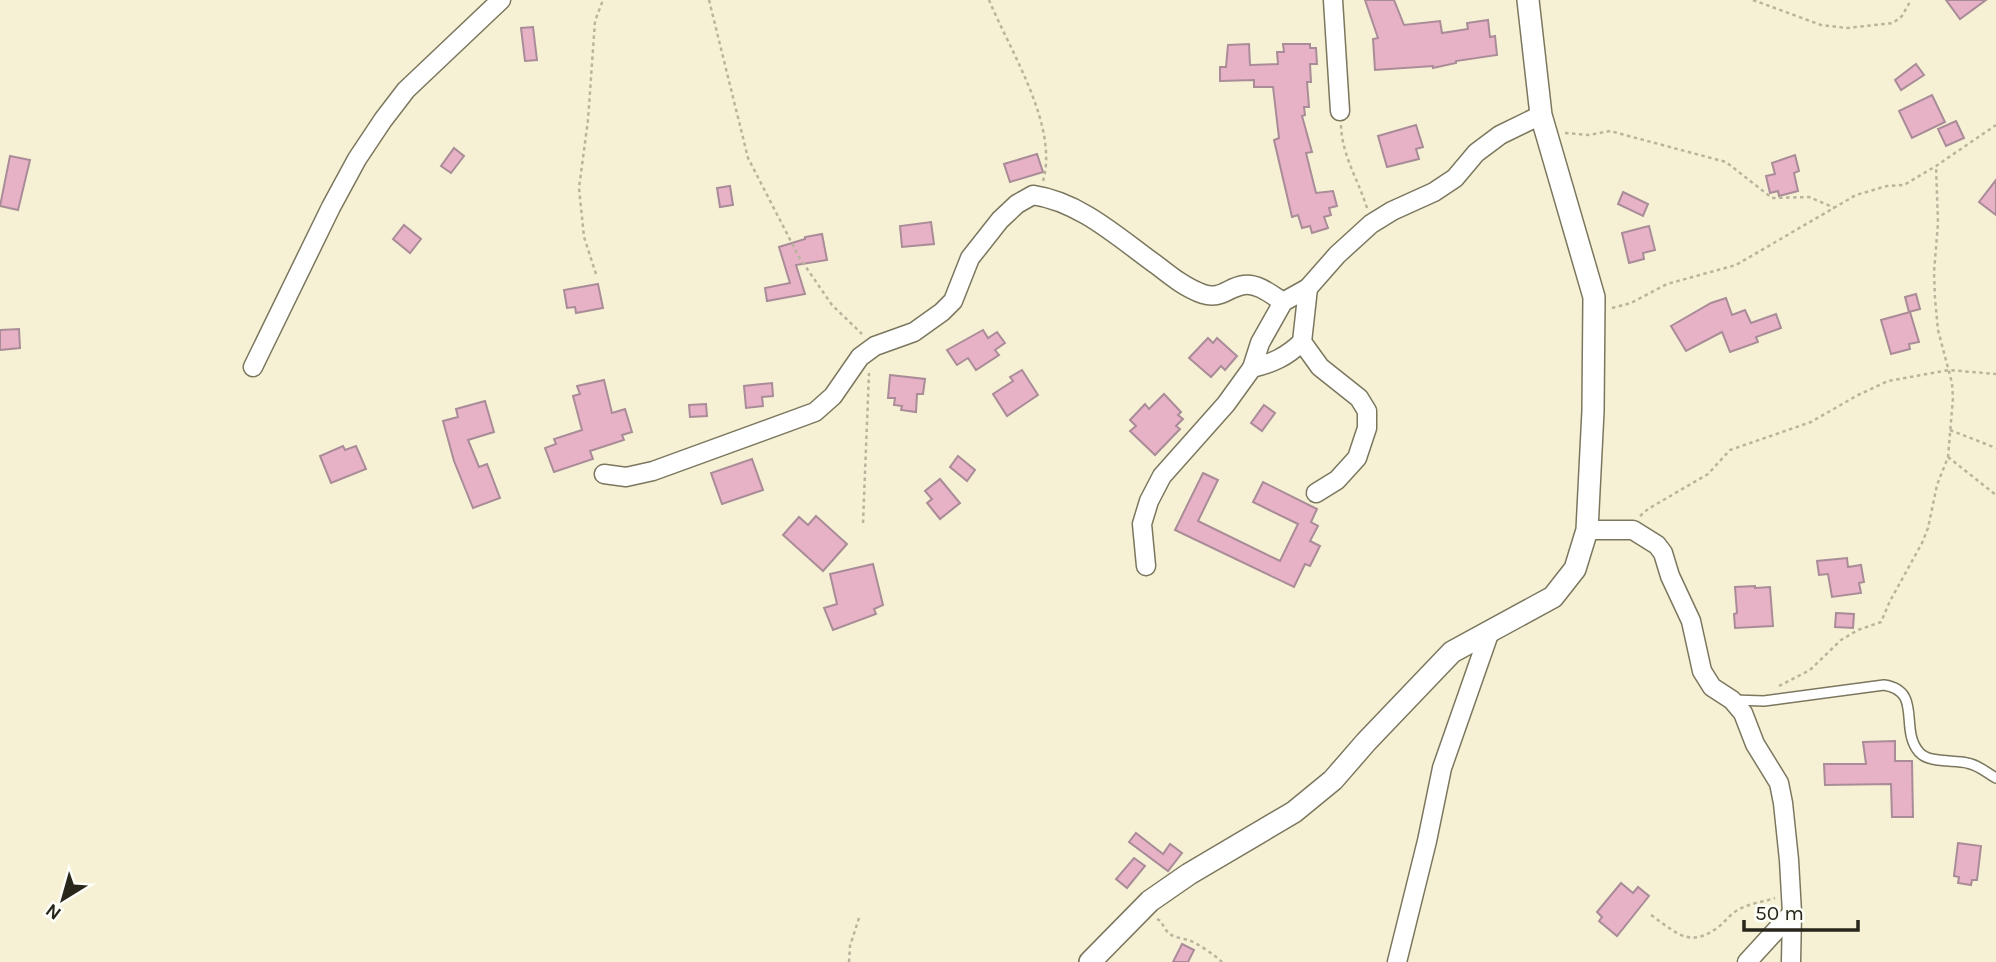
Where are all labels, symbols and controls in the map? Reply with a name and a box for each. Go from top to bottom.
north arrow [28,864,98,934]
scale bar [1744,888,1858,932]
text: N [41,899,65,925]
text: 50 m [1755,901,1804,925]

